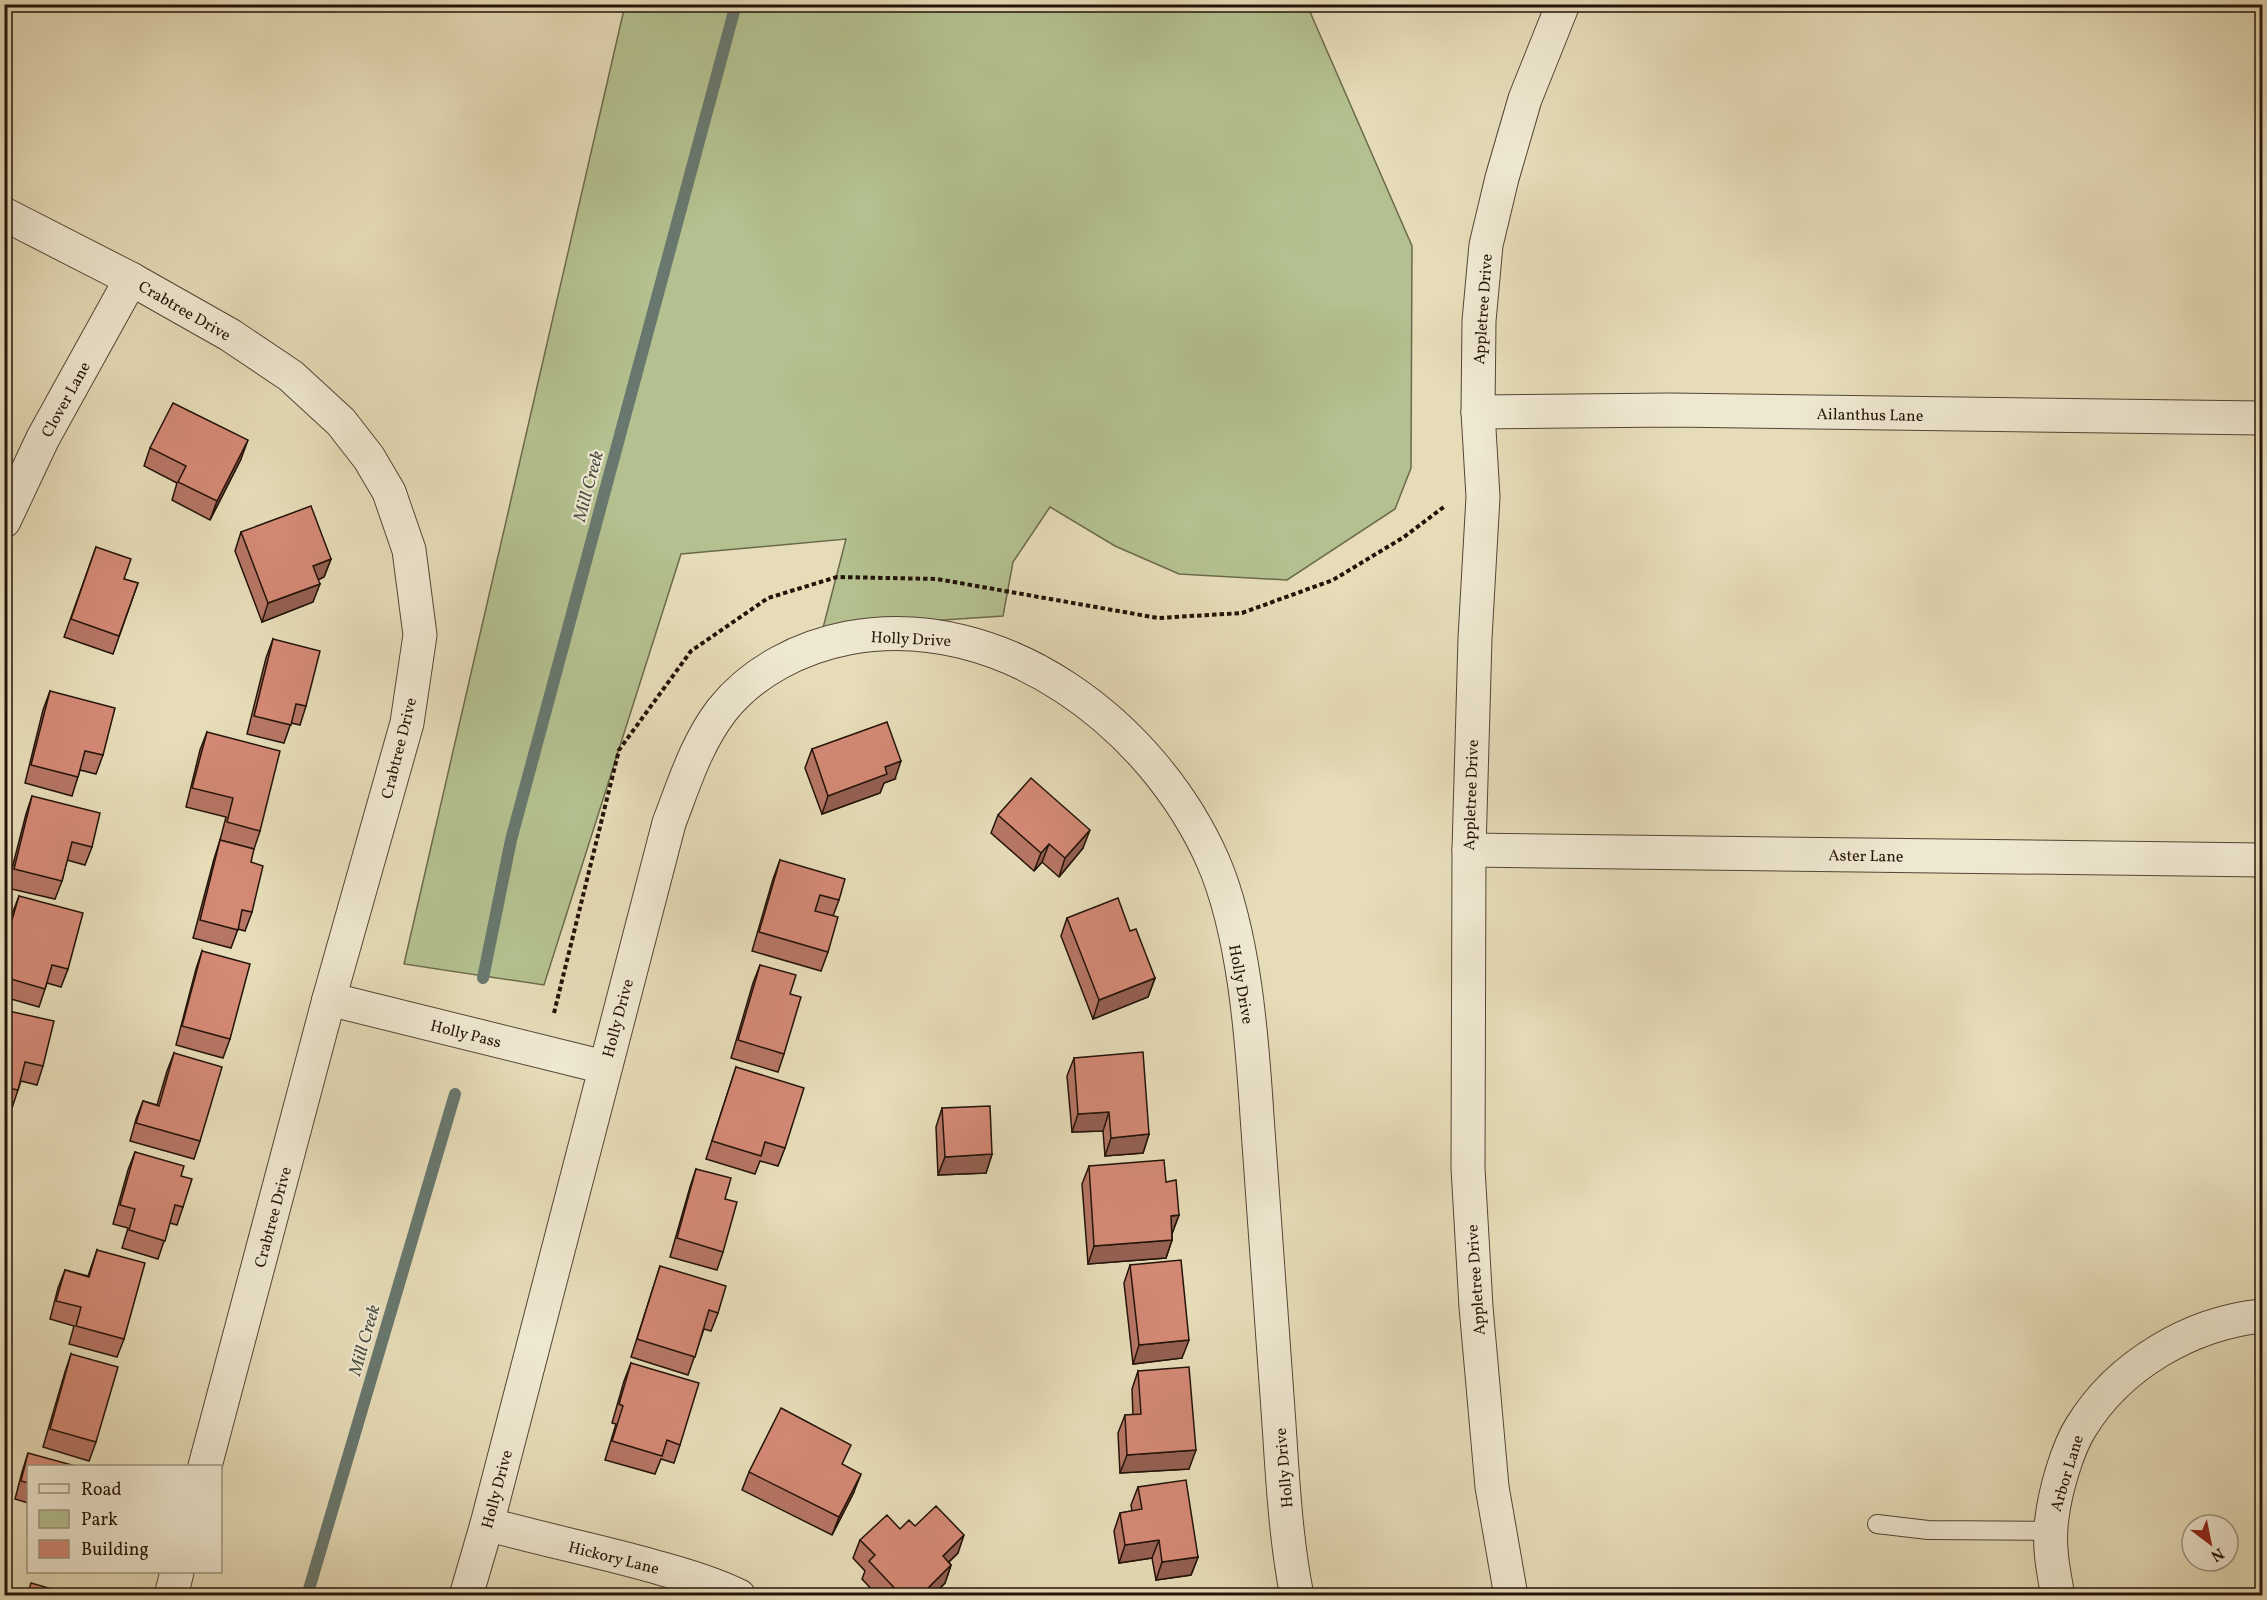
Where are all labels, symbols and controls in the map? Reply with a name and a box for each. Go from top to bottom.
street label: Appletree Drive [1469,253,1499,365]
street label: Crabtree Drive [134,276,234,347]
street label: Clover Lane [37,358,97,442]
street label: Ailanthus Lane [1816,404,1923,428]
water label: Mill Creek [568,448,611,526]
street label: Holly Drive [870,627,952,653]
street label: Crabtree Drive [377,696,423,801]
street label: Appletree Drive [1459,739,1485,851]
street label: Aster Lane [1828,845,1904,869]
street label: Holly Drive [1222,943,1258,1026]
street label: Holly Drive [598,977,640,1060]
street label: Holly Pass [428,1016,503,1054]
street label: Crabtree Drive [250,1165,298,1270]
street label: Appletree Drive [1462,1224,1492,1336]
water label: Mill Creek [343,1302,387,1380]
street label: Holly Drive [1271,1427,1299,1509]
street label: Arbor Lane [2046,1432,2090,1515]
street label: Holly Drive [477,1448,519,1531]
legend [27,1465,222,1573]
text: Road [81,1478,122,1503]
text: Park [81,1508,118,1533]
north arrow [2180,1513,2240,1573]
street label: Hickory Lane [566,1537,661,1581]
text: Building [81,1538,149,1563]
text: N [2206,1542,2228,1567]

